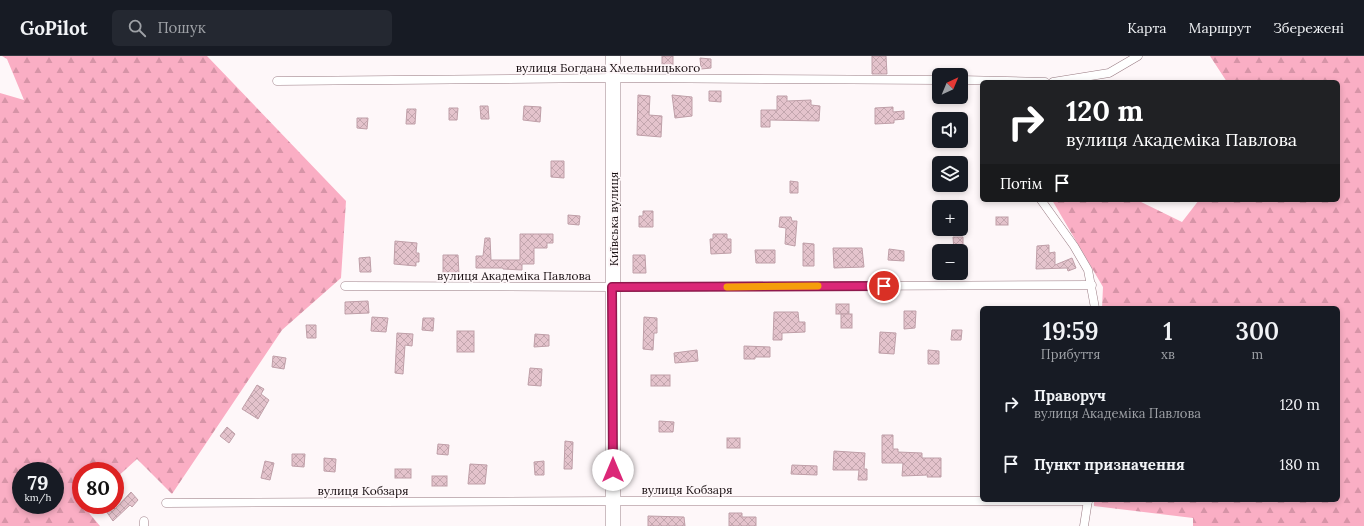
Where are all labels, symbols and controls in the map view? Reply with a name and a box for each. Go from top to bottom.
search box [112,10,392,46]
text: GoPilot [20,16,88,40]
icon: search [126,17,148,39]
text: Пошук [158,18,206,37]
text: Карта [1127,19,1167,37]
text: Маршрут [1189,19,1251,37]
text: Збережені [1273,19,1344,37]
street label: вулиця Богдана Хмельницького [516,60,700,75]
north arrow [932,68,968,104]
map controls [932,68,968,280]
text: 120 m [1066,93,1143,129]
icon: right [1000,96,1052,148]
button: sound [932,112,968,148]
text: вулиця Академіка Павлова [1066,128,1297,151]
button: layers [932,156,968,192]
street label: Київська вулиця [606,172,621,266]
icon: arrive [1051,172,1073,194]
text: Потім [1000,174,1043,193]
button: + [932,200,968,236]
button: − [932,244,968,280]
street label: вулиця Академіка Павлова [437,268,591,283]
pin [867,269,901,303]
icon: arrive [873,275,895,297]
text: 19:59 [1042,316,1099,347]
text: 1 [1163,316,1173,347]
text: 300 [1236,316,1279,347]
text: Прибуття [1041,346,1100,363]
text: хв [1161,346,1175,363]
text: m [1252,346,1263,363]
text: Праворуч [1034,386,1106,405]
icon: right [1000,393,1022,415]
text: 120 m [1280,395,1320,414]
text: вулиця Академіка Павлова [1034,405,1201,422]
position arrow [592,449,634,491]
icon: arrive [1000,453,1022,475]
text: Пункт призначення [1034,455,1185,474]
text: 180 m [1279,455,1320,474]
speed limit sign: 80 [72,462,124,514]
text: 79 [28,470,48,495]
street label: вулиця Кобзаря [641,482,733,497]
street label: вулиця Кобзаря [317,483,409,498]
text: km/h [24,491,52,504]

